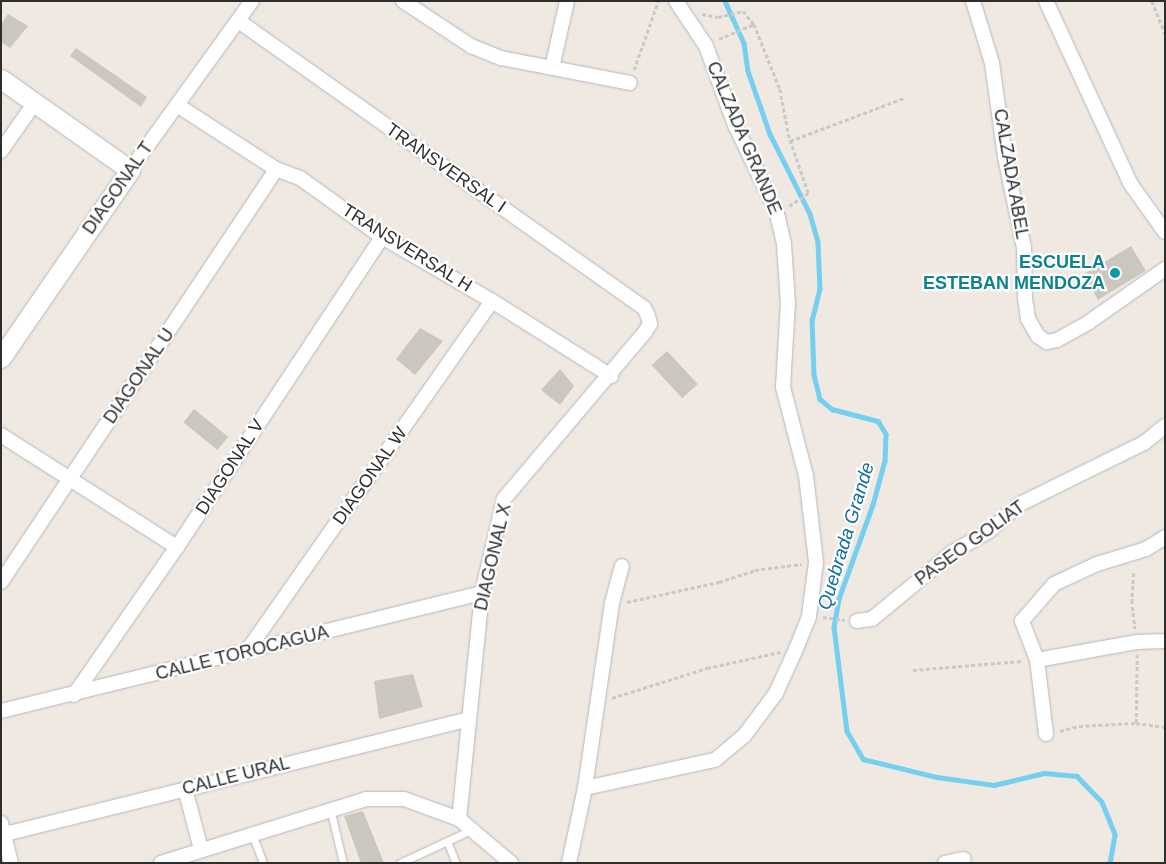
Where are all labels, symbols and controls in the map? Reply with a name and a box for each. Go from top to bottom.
street label: CALZADA GRANDE [702,58,786,218]
street label: CALZADA ABEL [989,106,1033,242]
street label: TRANSVERSAL I [382,118,510,218]
street label: DIAGONAL T [78,137,158,239]
street label: TRANSVERSAL H [338,199,476,297]
place label: ESCUELA ESTEBAN MENDOZA [923,252,1105,294]
marker: ESCUELA ESTEBAN MENDOZA [1109,267,1121,279]
street label: DIAGONAL U [99,324,179,428]
street label: DIAGONAL V [191,415,269,519]
street label: DIAGONAL W [328,423,412,529]
water label: Quebrada Grande [813,459,879,613]
street label: PASEO GOLIAT [911,496,1029,590]
street label: DIAGONAL X [470,501,516,613]
street label: CALLE TOROCAGUA [153,621,331,685]
street label: CALLE URAL [180,752,292,800]

